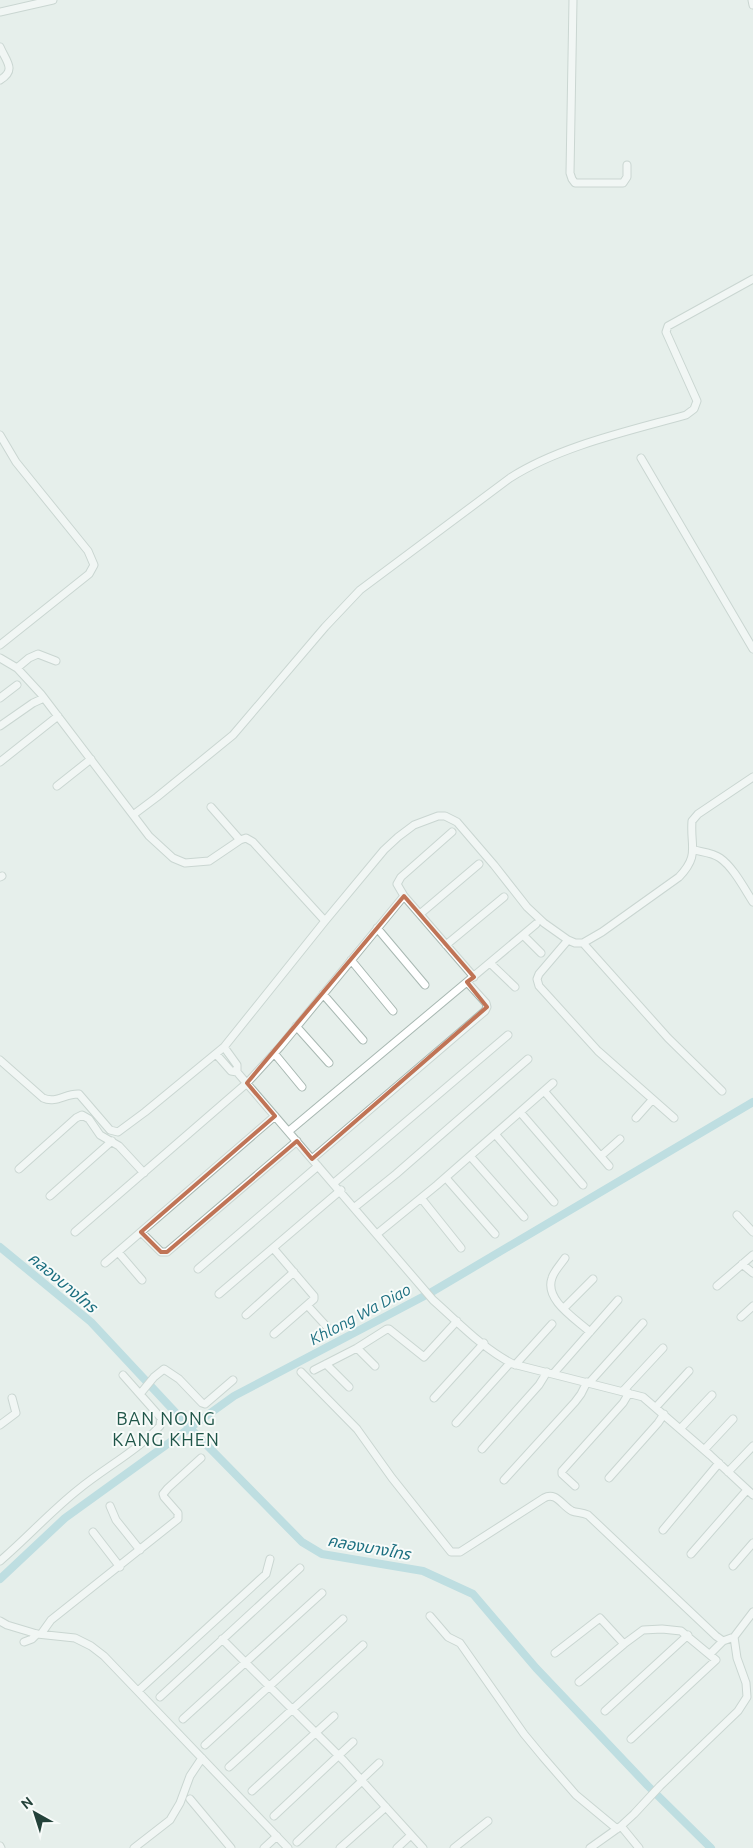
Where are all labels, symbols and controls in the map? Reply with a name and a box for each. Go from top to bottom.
water label: คลองบางไทร [25,1248,102,1317]
water label: Khlong Wa Diao [306,1280,414,1348]
district label: BAN NONG KANG KHEN [112,1408,220,1449]
water label: คลองบางไทร [326,1531,413,1563]
north arrow [10,1788,60,1838]
text: N [18,1793,36,1812]

